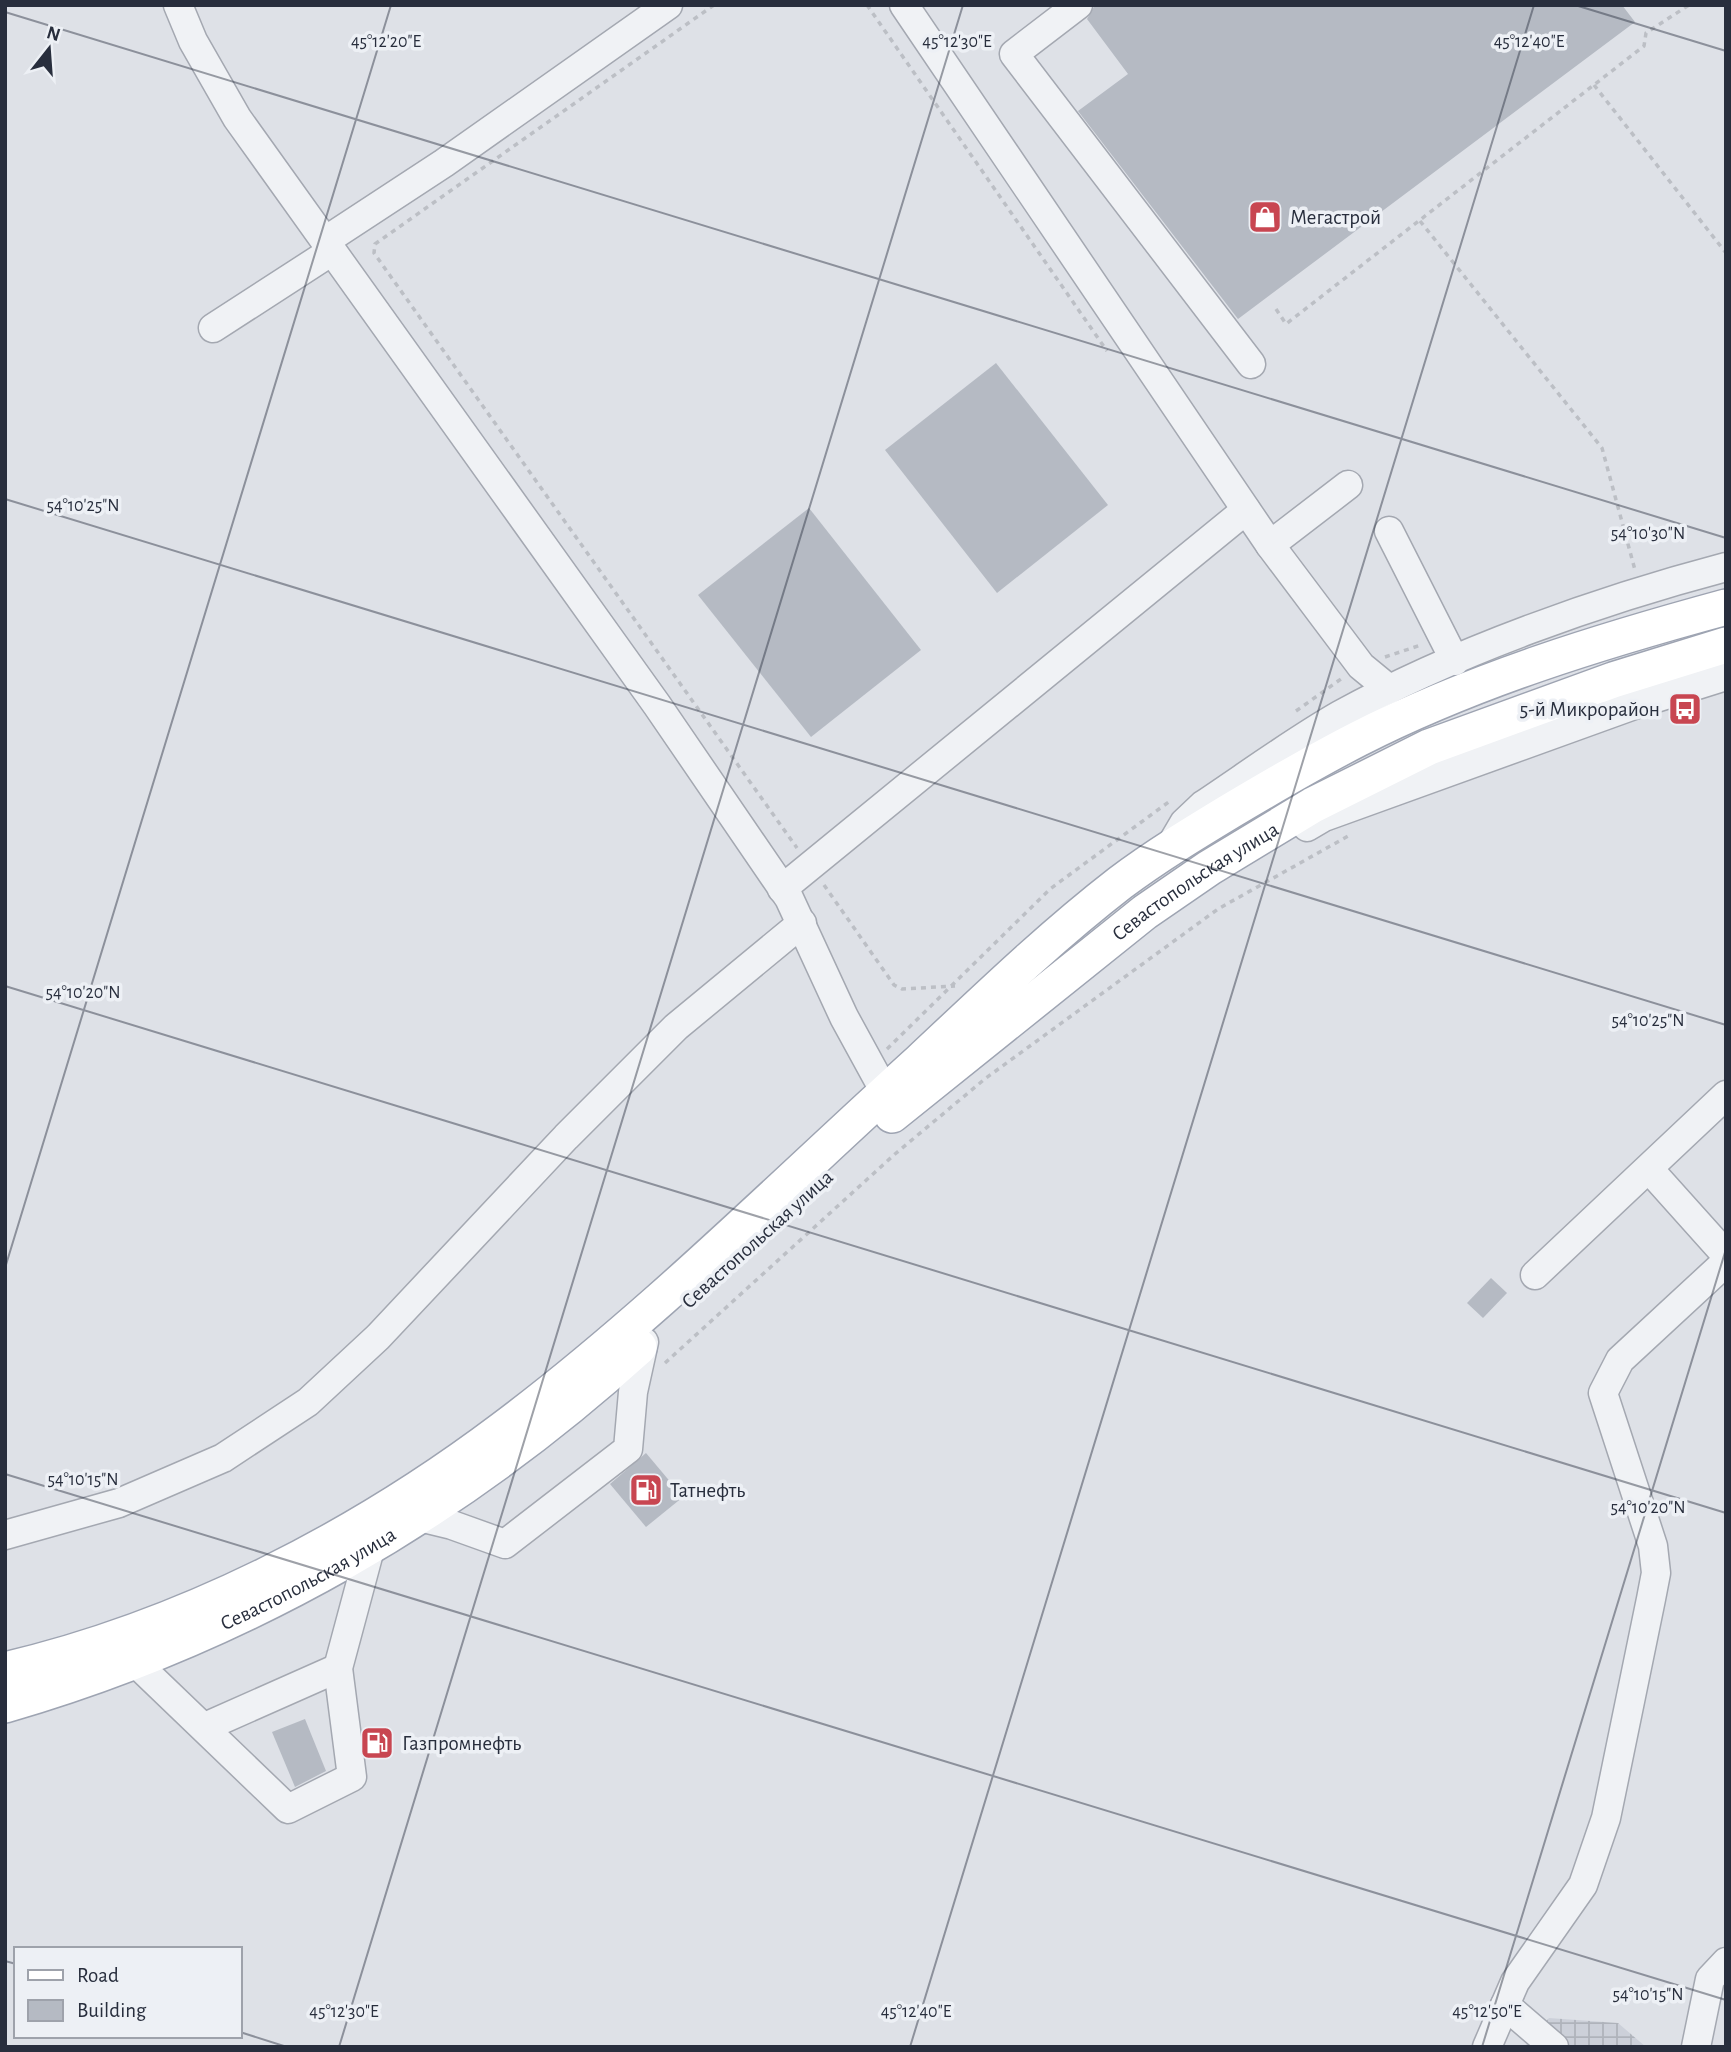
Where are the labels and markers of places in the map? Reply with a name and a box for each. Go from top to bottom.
shop icon: Мегастрой [1246,198,1284,236]
place label: Мегастрой [1290,207,1381,228]
bus stop icon: 5-й Микрорайон [1666,690,1704,728]
place label: 5-й Микрорайон [1519,699,1660,720]
fuel station icon: Татнефть [627,1471,665,1509]
place label: Татнефть [670,1480,745,1501]
fuel station icon: Газпромнефть [358,1724,396,1762]
place label: Газпромнефть [402,1733,521,1754]

